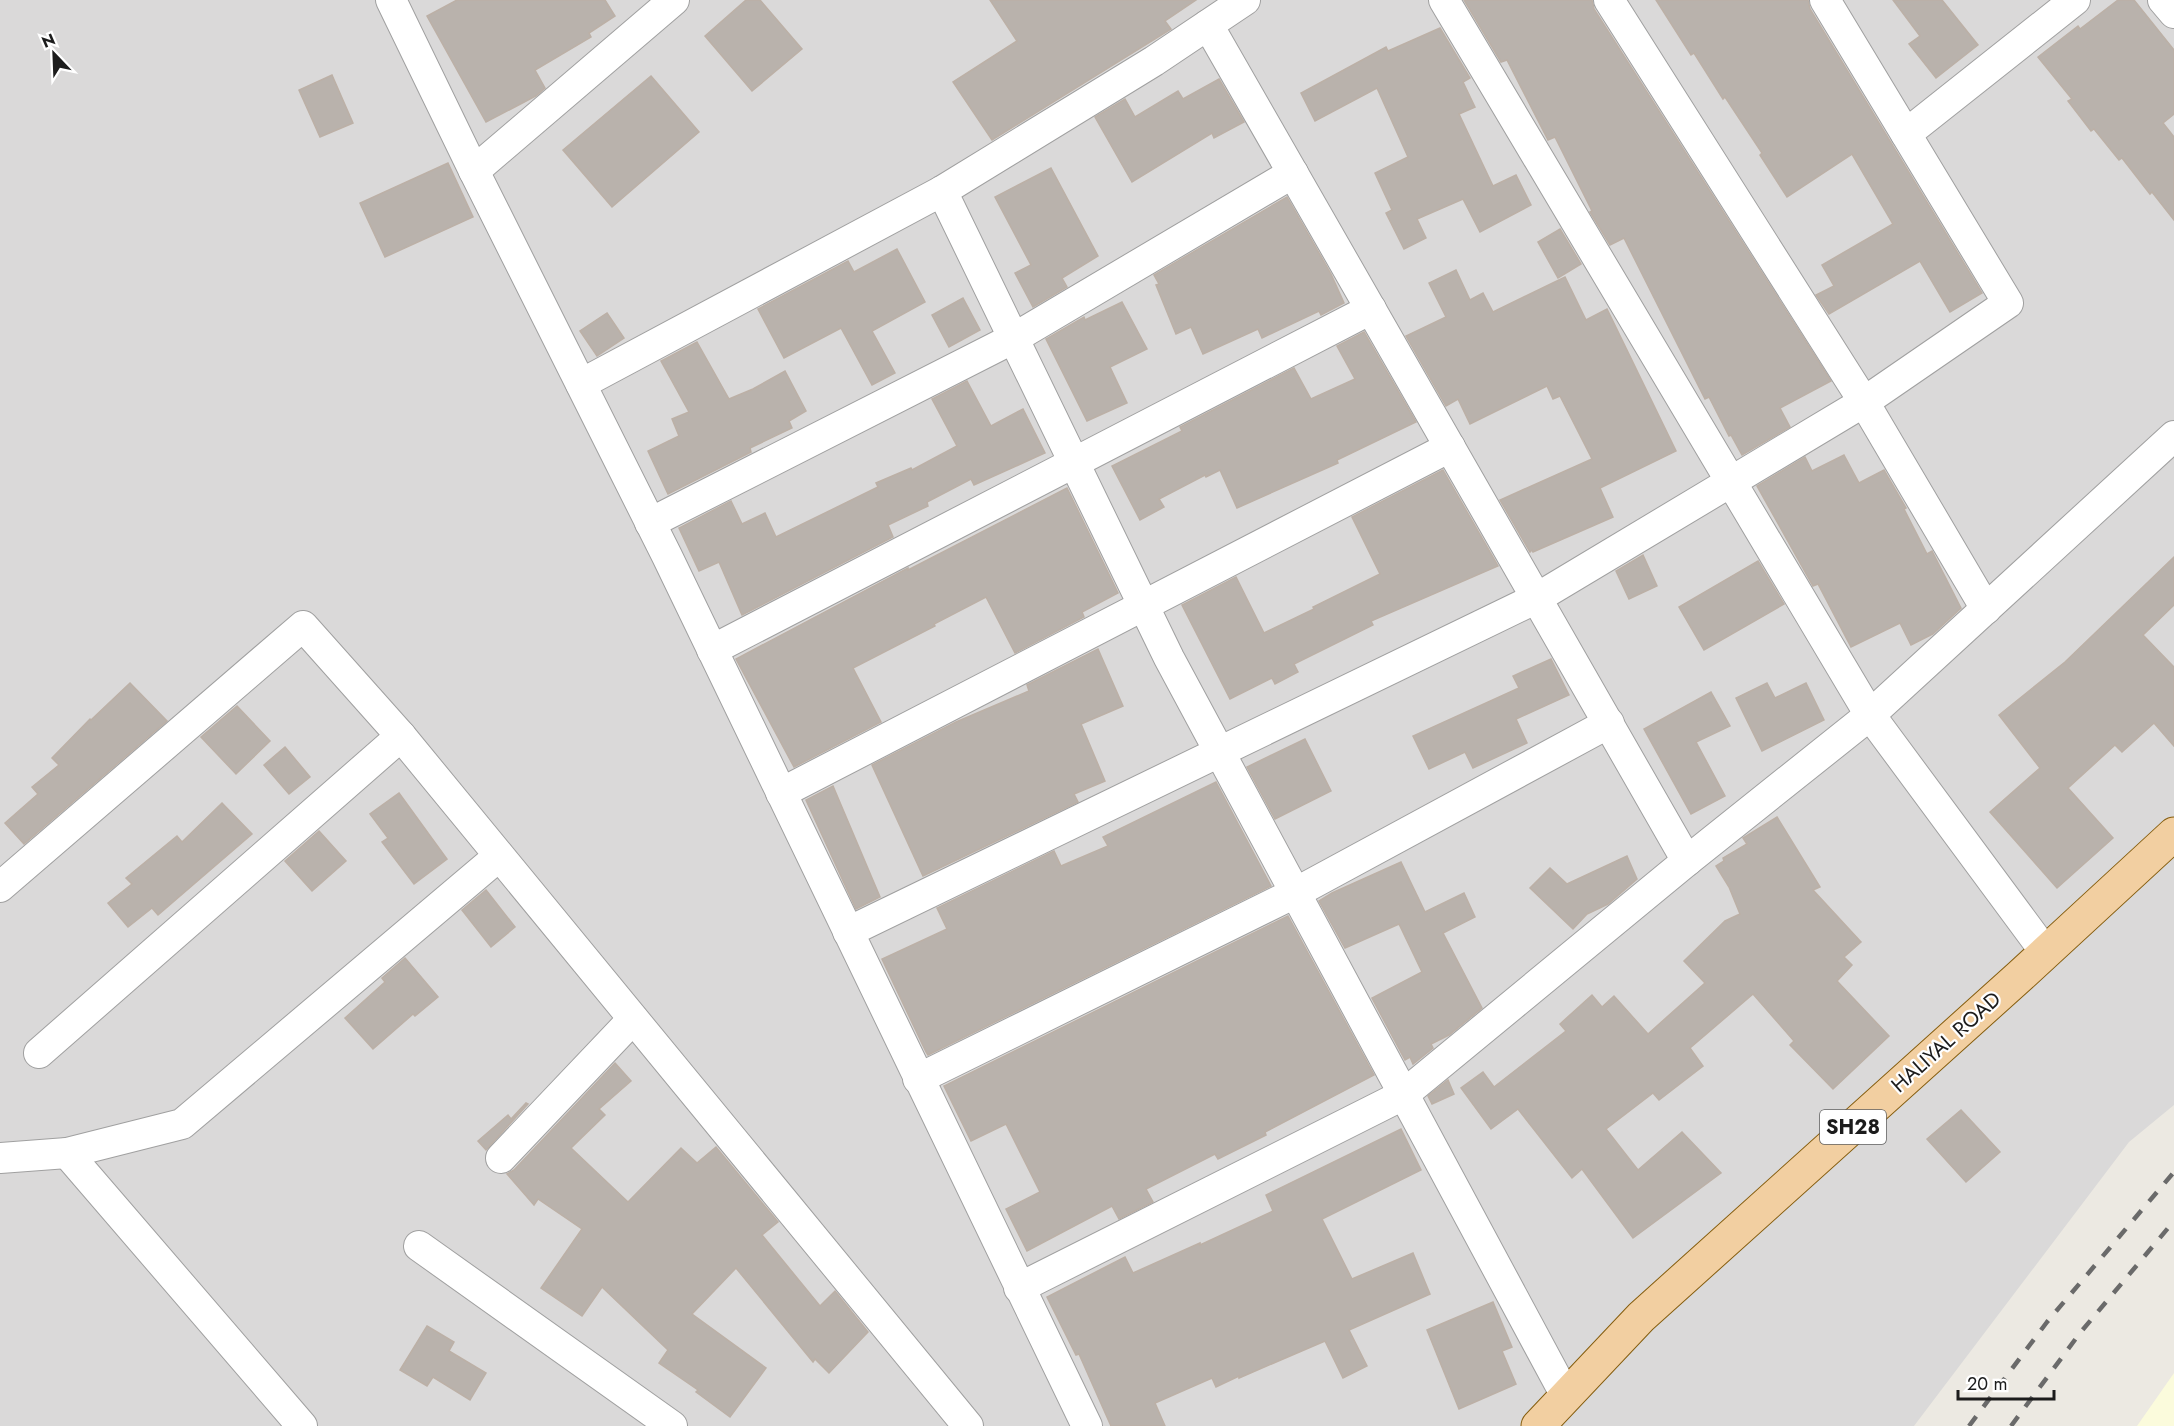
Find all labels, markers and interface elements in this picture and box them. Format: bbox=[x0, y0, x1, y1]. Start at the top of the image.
north arrow bbox=[24, 24, 84, 84]
text: N bbox=[38, 28, 59, 54]
street label: HALIYAL ROAD bbox=[1884, 984, 2008, 1100]
road number: SH28 bbox=[1820, 1110, 1886, 1144]
scale bar bbox=[1958, 1363, 2054, 1401]
text: 20 m bbox=[1967, 1371, 2007, 1397]

